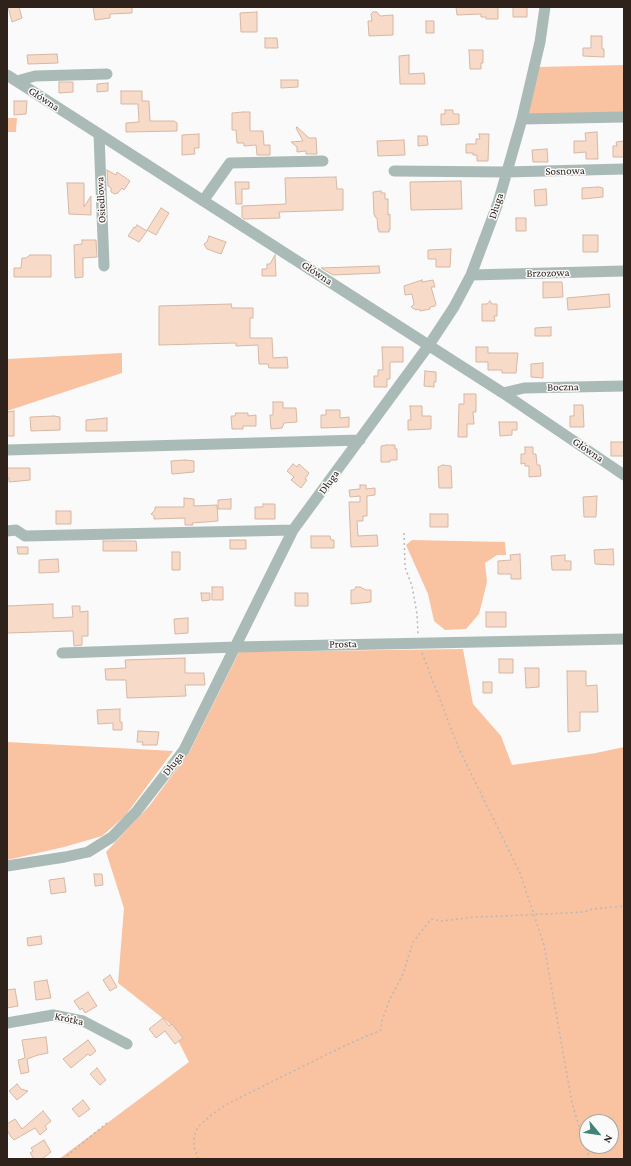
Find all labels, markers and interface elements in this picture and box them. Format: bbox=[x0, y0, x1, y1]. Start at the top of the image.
street label: Główna bbox=[26, 84, 62, 114]
street label: Sosnowa bbox=[545, 164, 585, 178]
street label: Osiedlowa bbox=[93, 176, 109, 224]
street label: Długa bbox=[486, 191, 506, 221]
street label: Główna bbox=[299, 258, 335, 288]
street label: Brzozowa bbox=[526, 266, 570, 280]
street label: Boczna bbox=[547, 380, 579, 394]
street label: Główna bbox=[570, 435, 606, 465]
street label: Długa bbox=[316, 467, 342, 497]
street label: Prosta bbox=[329, 637, 357, 651]
street label: Długa bbox=[160, 750, 186, 778]
street label: Krótka bbox=[53, 1009, 85, 1029]
north arrow bbox=[579, 1114, 619, 1154]
text: N bbox=[602, 1133, 616, 1146]

